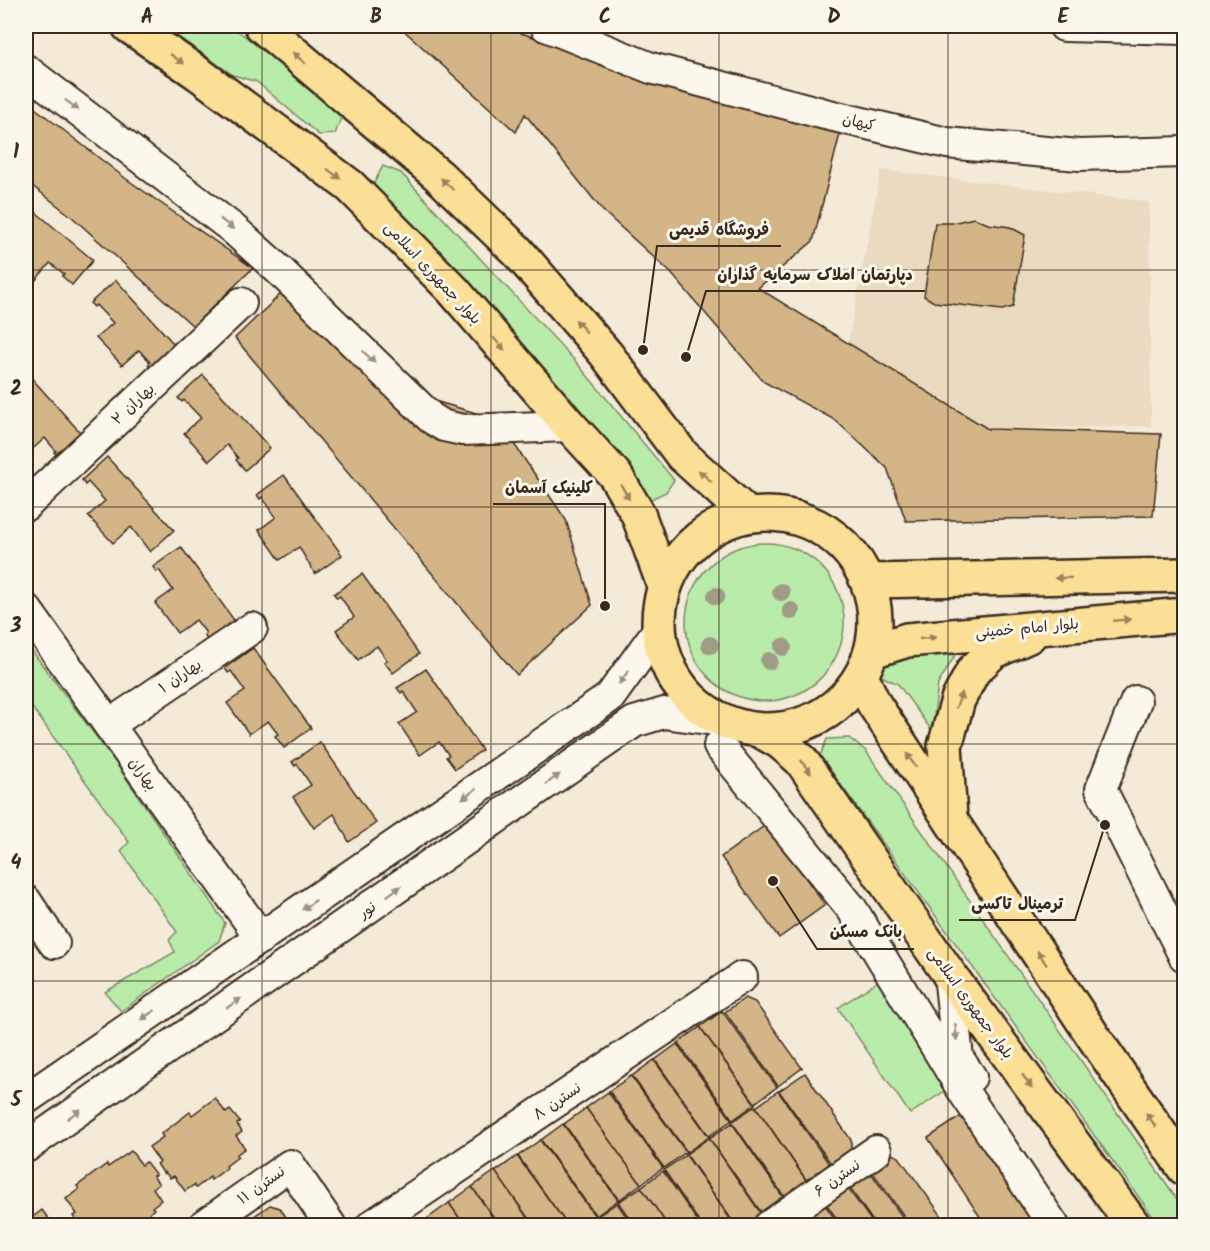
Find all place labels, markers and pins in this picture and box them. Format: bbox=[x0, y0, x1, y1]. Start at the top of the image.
callout: فروشگاه قدیمی bbox=[657, 212, 781, 246]
callout: دپارتمان املاک سرمایه گذاران bbox=[706, 257, 925, 291]
callout: کلینیک آسمان bbox=[493, 470, 605, 504]
callout: ترمینال تاکسی bbox=[959, 886, 1075, 920]
callout: بانک مسکن bbox=[817, 915, 914, 949]

